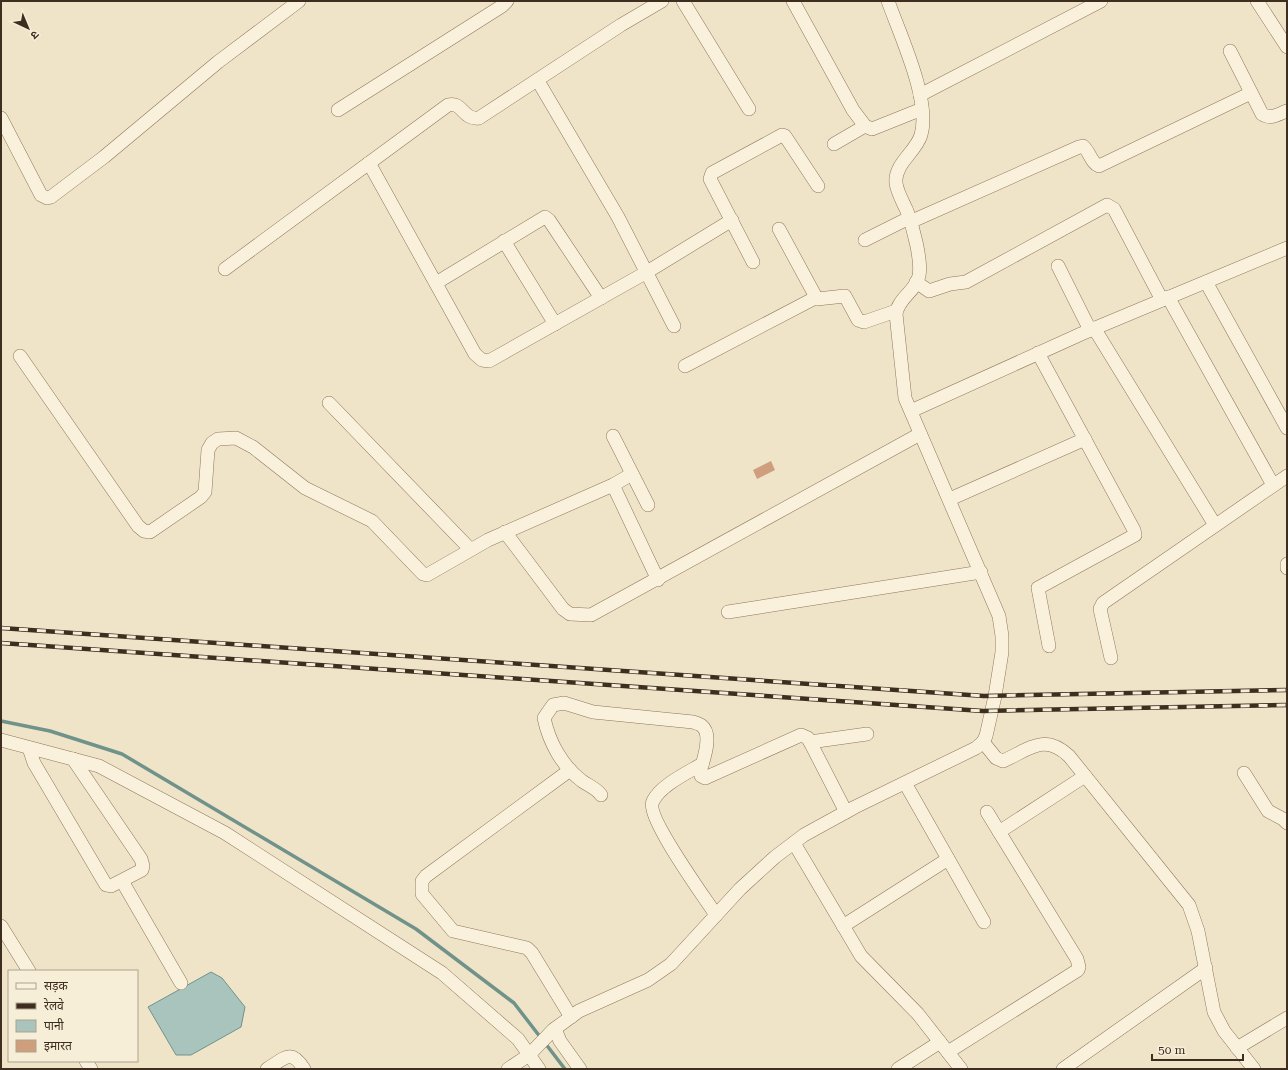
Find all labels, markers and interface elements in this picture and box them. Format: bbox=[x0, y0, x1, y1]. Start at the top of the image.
north arrow bbox=[8, 8, 48, 48]
text: उ bbox=[27, 28, 41, 42]
legend bbox=[8, 970, 138, 1062]
text: सड़क bbox=[44, 979, 69, 993]
text: रेलवे bbox=[44, 998, 64, 1013]
text: पानी bbox=[44, 1018, 65, 1033]
scale bar bbox=[1152, 1036, 1243, 1062]
text: इमारत bbox=[44, 1039, 73, 1053]
text: 50 m bbox=[1158, 1043, 1185, 1057]

